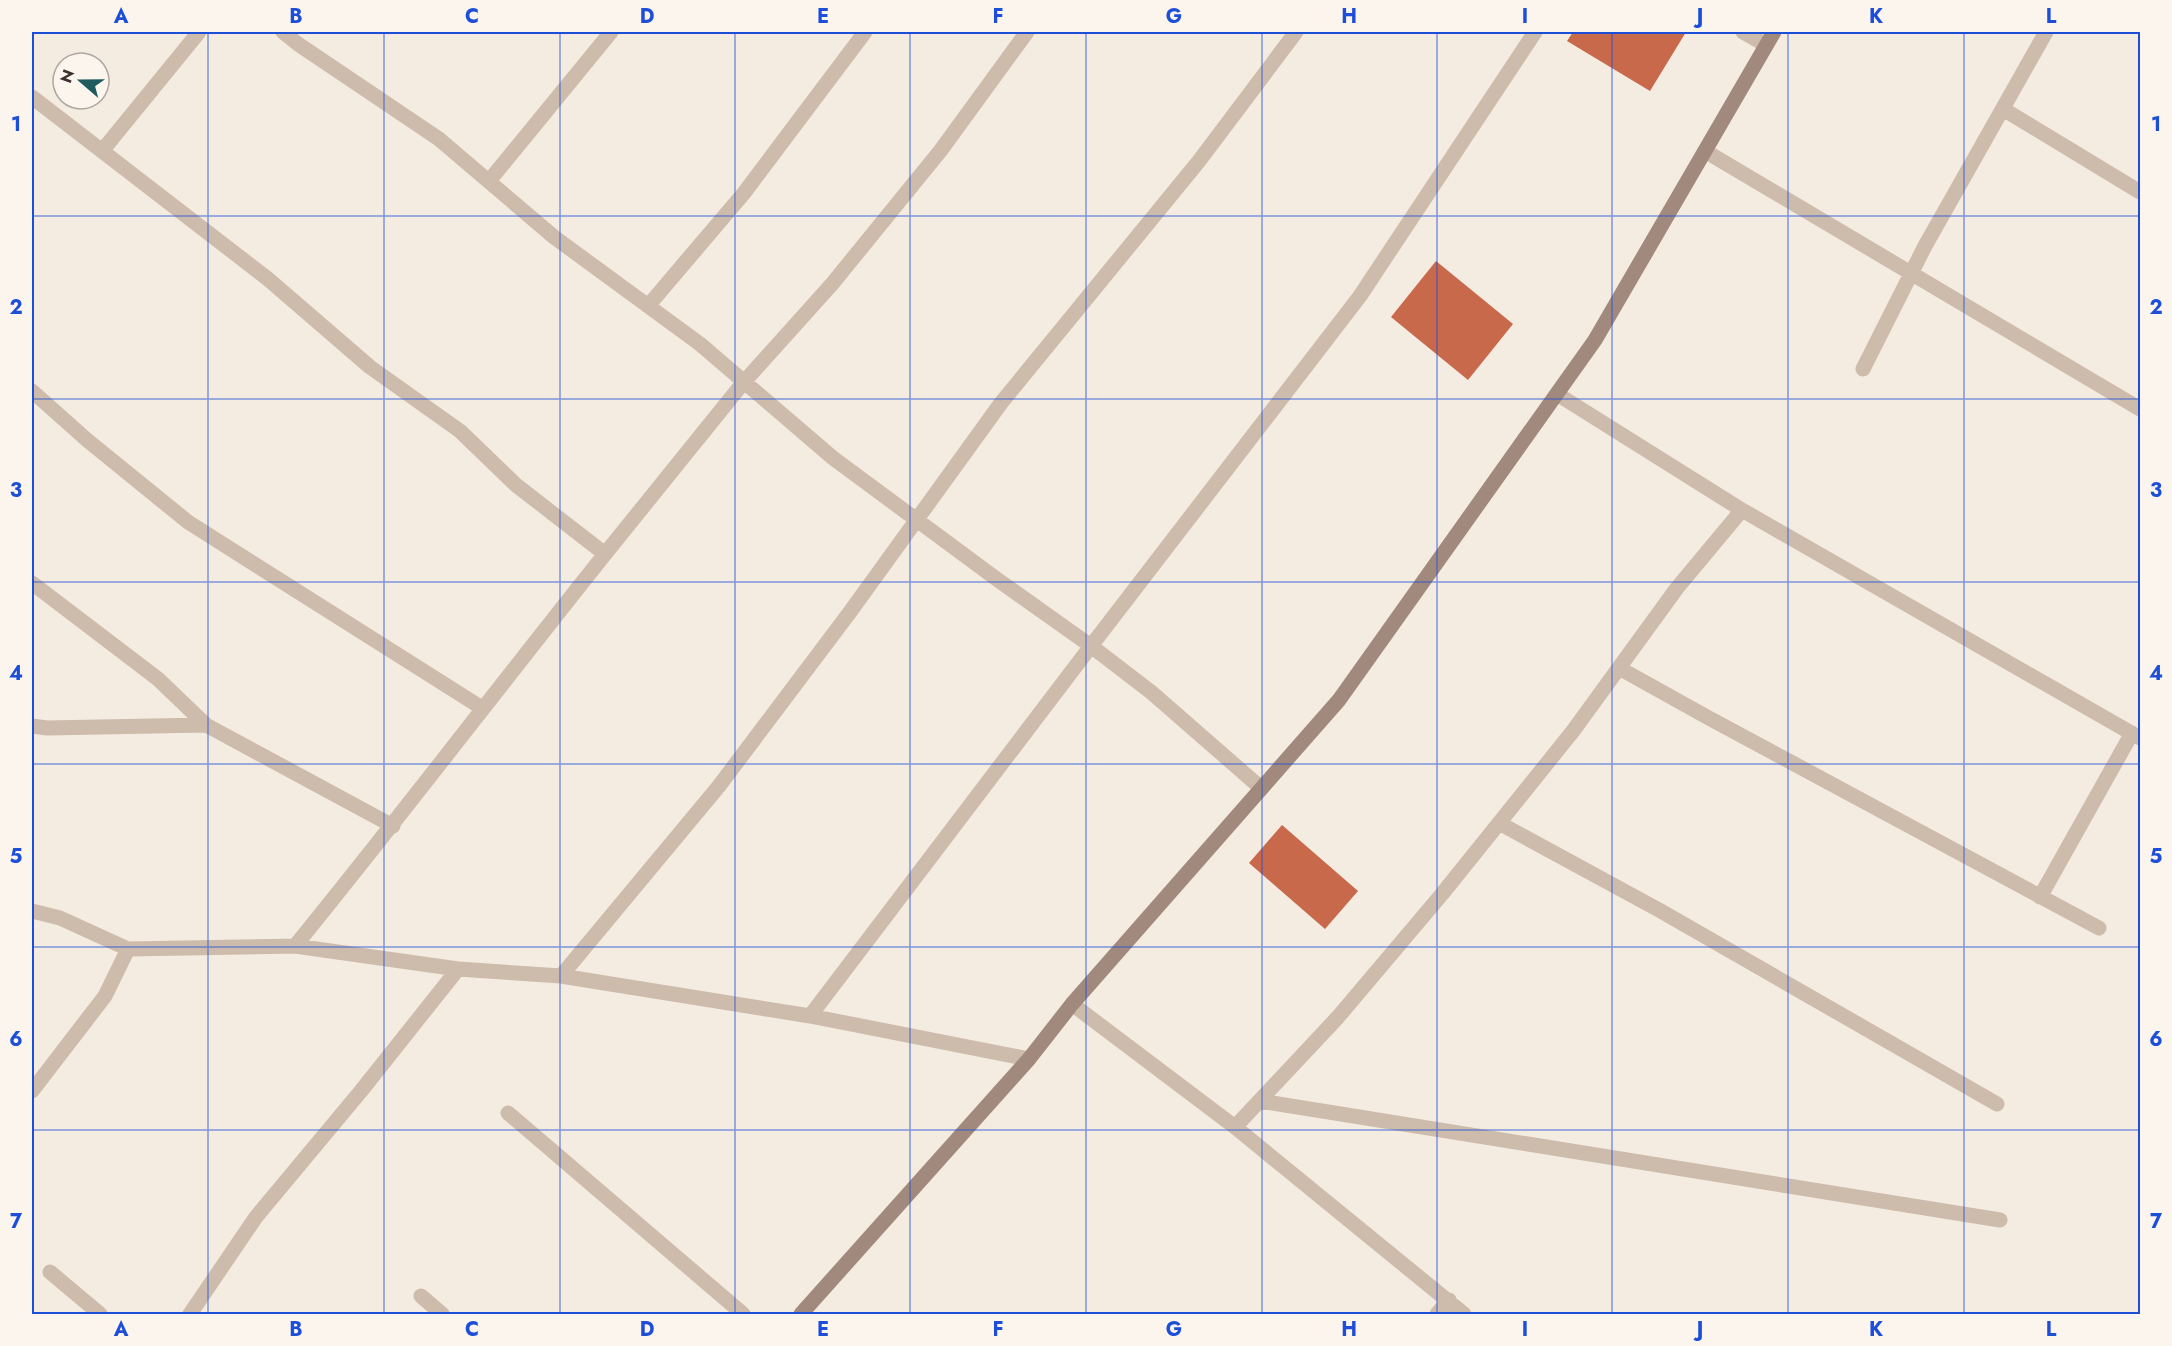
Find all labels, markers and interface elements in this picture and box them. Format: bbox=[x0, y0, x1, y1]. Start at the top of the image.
text: A bbox=[113, 2, 129, 31]
text: B bbox=[289, 2, 303, 31]
text: C bbox=[465, 2, 479, 31]
text: D bbox=[640, 2, 654, 31]
text: E bbox=[817, 2, 829, 31]
text: F bbox=[992, 2, 1004, 31]
text: G bbox=[1166, 2, 1182, 31]
text: H bbox=[1341, 2, 1357, 31]
text: I bbox=[1522, 2, 1528, 31]
text: J bbox=[1693, 2, 1703, 31]
text: K bbox=[1869, 2, 1883, 31]
text: L bbox=[2046, 2, 2057, 31]
north arrow bbox=[51, 51, 111, 111]
text: N bbox=[54, 66, 80, 86]
text: 1 bbox=[11, 110, 21, 139]
text: 1 bbox=[2151, 110, 2161, 139]
text: 2 bbox=[9, 293, 23, 322]
text: 2 bbox=[2149, 293, 2163, 322]
text: 3 bbox=[10, 476, 22, 505]
text: 3 bbox=[2150, 476, 2162, 505]
text: 4 bbox=[9, 659, 23, 688]
text: 4 bbox=[2149, 659, 2163, 688]
text: 5 bbox=[10, 842, 23, 871]
text: 5 bbox=[2150, 842, 2163, 871]
text: 6 bbox=[9, 1025, 23, 1054]
text: 6 bbox=[2149, 1025, 2163, 1054]
text: 7 bbox=[10, 1207, 23, 1236]
text: 7 bbox=[2150, 1207, 2163, 1236]
text: A bbox=[113, 1315, 129, 1344]
text: B bbox=[289, 1315, 303, 1344]
text: C bbox=[465, 1315, 479, 1344]
text: D bbox=[640, 1315, 654, 1344]
text: E bbox=[817, 1315, 829, 1344]
text: F bbox=[992, 1315, 1004, 1344]
text: G bbox=[1166, 1315, 1182, 1344]
text: H bbox=[1341, 1315, 1357, 1344]
text: I bbox=[1522, 1315, 1528, 1344]
text: J bbox=[1693, 1315, 1703, 1344]
text: K bbox=[1869, 1315, 1883, 1344]
text: L bbox=[2046, 1315, 2057, 1344]

